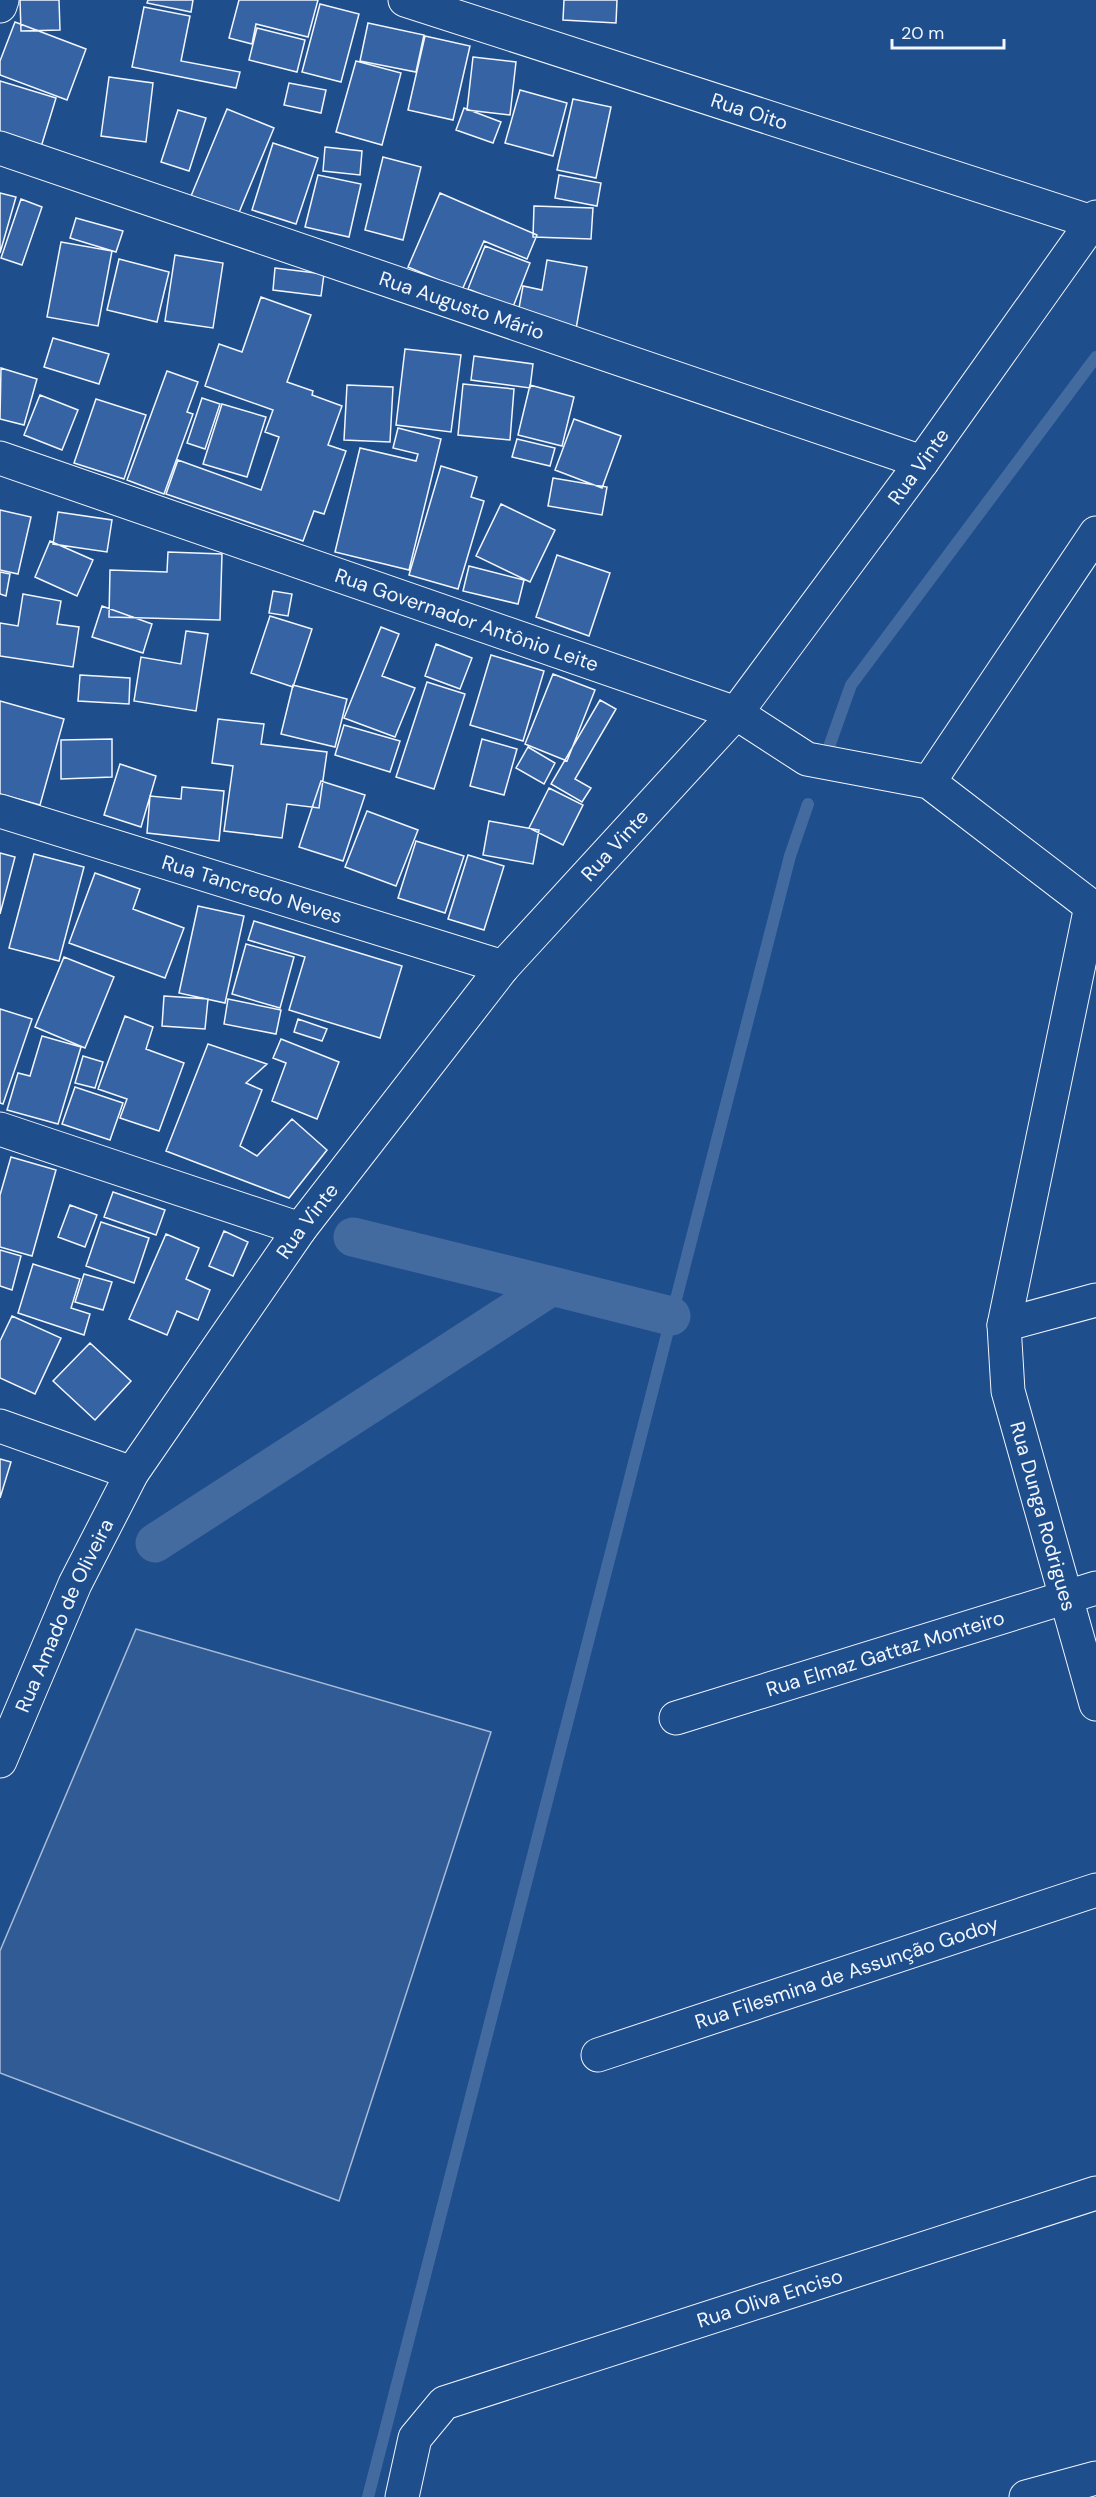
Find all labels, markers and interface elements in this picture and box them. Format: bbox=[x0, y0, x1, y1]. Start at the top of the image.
scale bar bbox=[892, 12, 1004, 50]
text: 20 m bbox=[901, 21, 944, 45]
street label: Rua Oito bbox=[708, 87, 791, 136]
street label: Rua Augusto Mário bbox=[376, 265, 548, 346]
street label: Rua Vinte bbox=[882, 423, 955, 510]
street label: Rua Governador Antônio Leite bbox=[331, 562, 602, 677]
street label: Rua Vinte bbox=[575, 804, 654, 886]
street label: Rua Tancredo Neves bbox=[159, 849, 346, 929]
street label: Rua Vinte bbox=[270, 1178, 344, 1264]
street label: Rua Dunga Rodrigues bbox=[1004, 1418, 1082, 1614]
street label: Rua Amado de Oliveira bbox=[9, 1514, 119, 1716]
street label: Rua Elmaz Gattaz Monteiro bbox=[763, 1604, 1008, 1702]
street label: Rua Filesmina de Assunção Godoy bbox=[692, 1910, 1002, 2035]
street label: Rua Oliva Enciso bbox=[694, 2262, 846, 2334]

